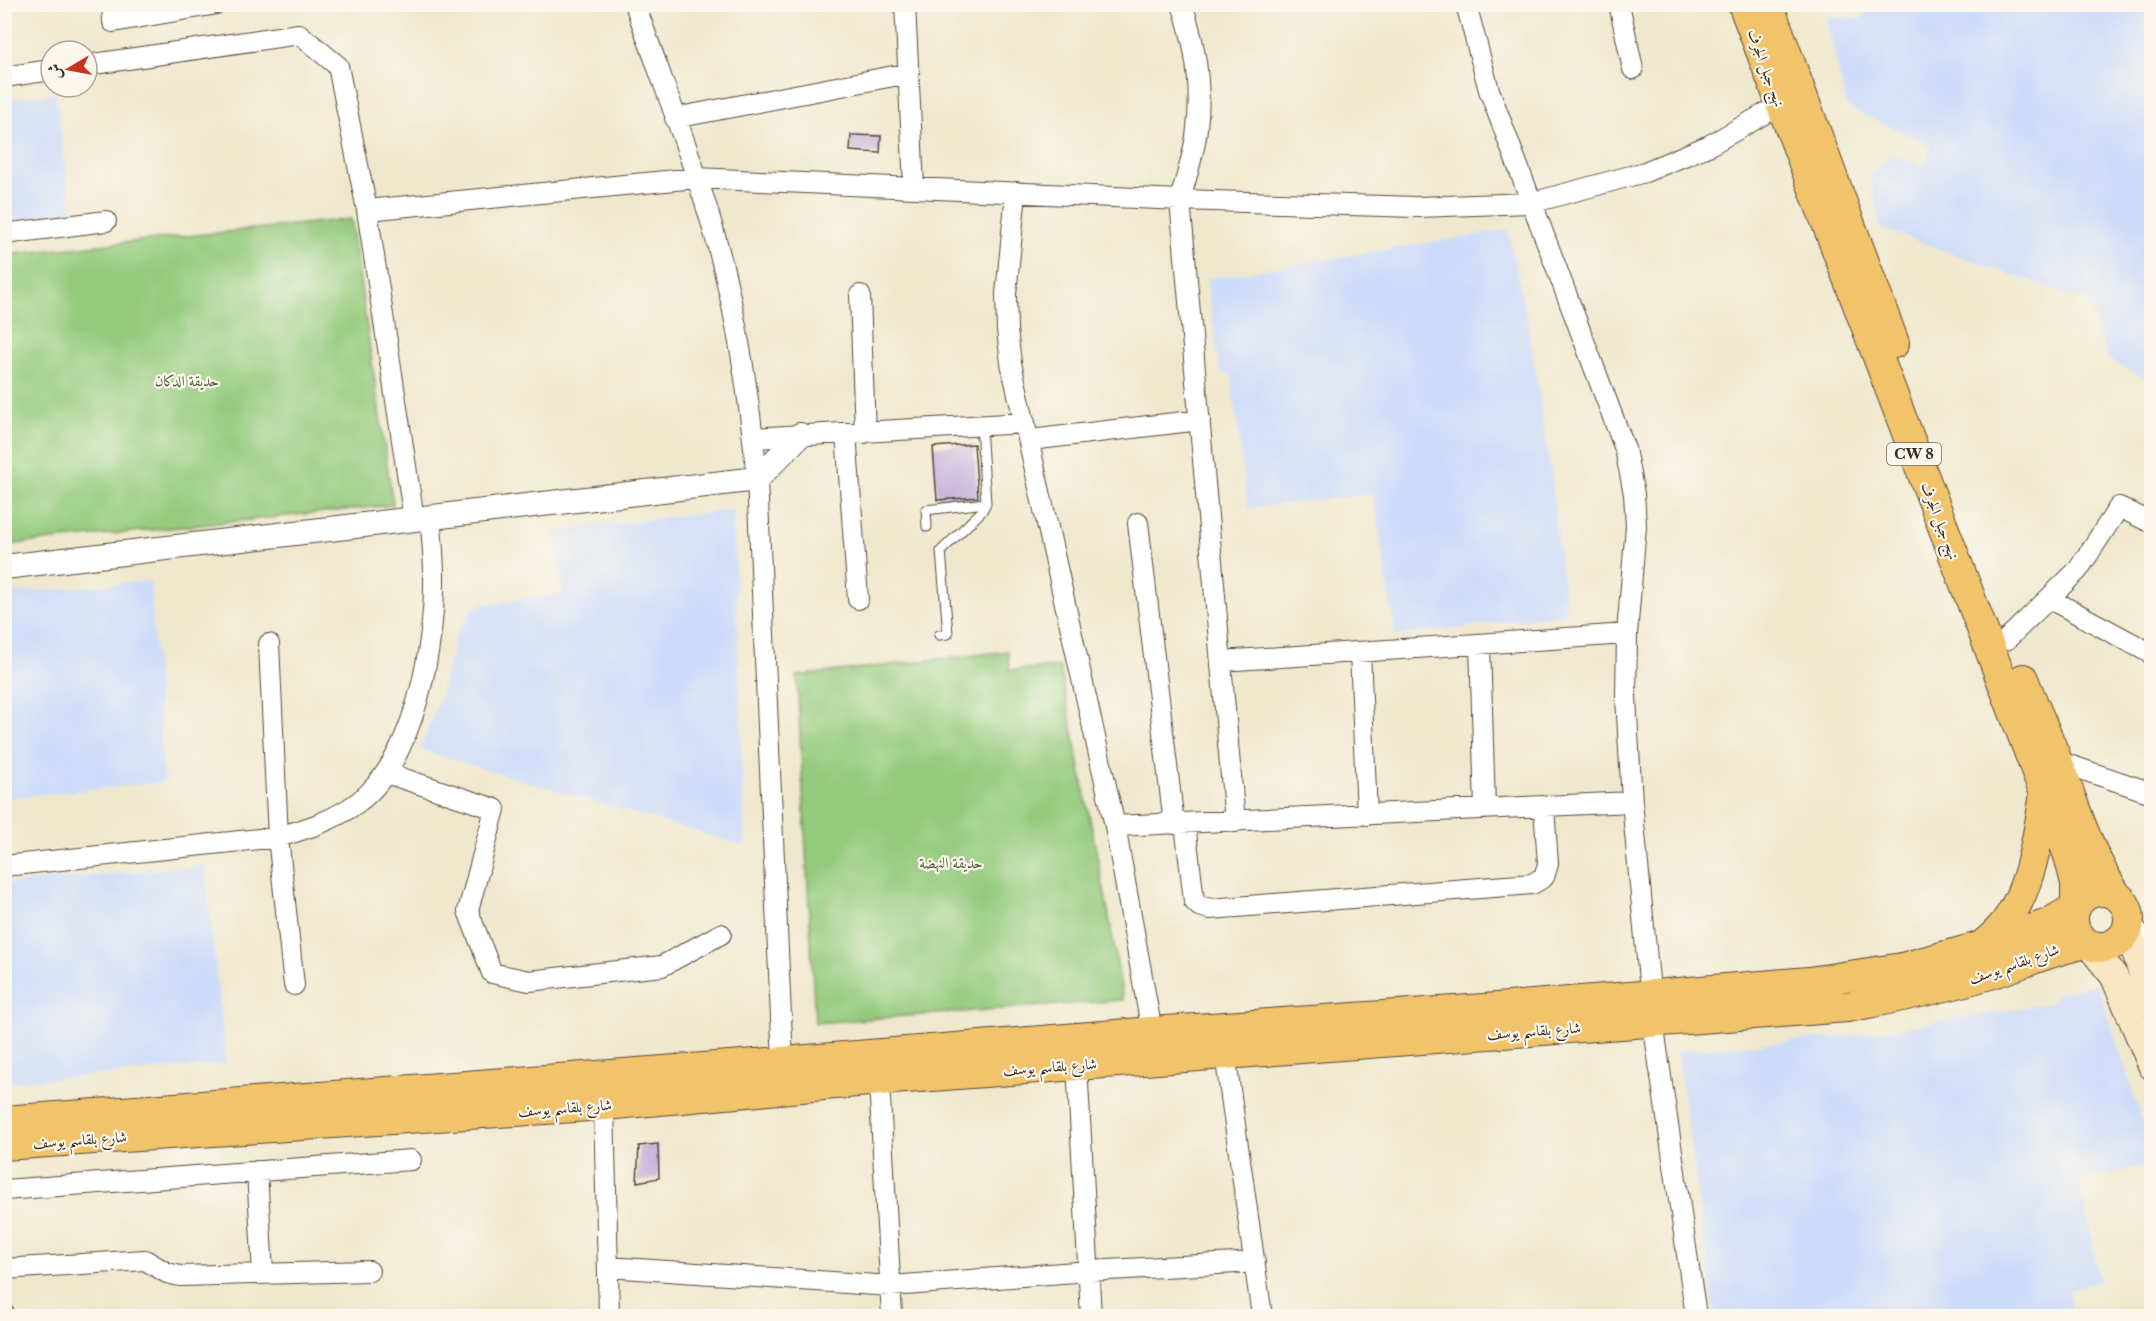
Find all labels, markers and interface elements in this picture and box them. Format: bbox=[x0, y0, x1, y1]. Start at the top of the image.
street label: نهج جبل الجرف bbox=[1739, 26, 1789, 111]
north arrow bbox=[39, 39, 99, 99]
text: ش bbox=[43, 62, 65, 81]
park label: حديقة الدكان bbox=[155, 371, 219, 390]
road number: CW 8 bbox=[1887, 443, 1941, 465]
street label: نهج جبل الجرف bbox=[1912, 479, 1964, 564]
park label: حديقة النهضة bbox=[919, 853, 983, 873]
street label: شارع بلقاسم يوسف bbox=[1966, 939, 2063, 994]
street label: شارع بلقاسم يوسف bbox=[1486, 1018, 1582, 1049]
street label: شارع بلقاسم يوسف bbox=[1002, 1054, 1098, 1085]
street label: شارع بلقاسم يوسف bbox=[517, 1095, 613, 1126]
street label: شارع بلقاسم يوسف bbox=[32, 1127, 128, 1158]

